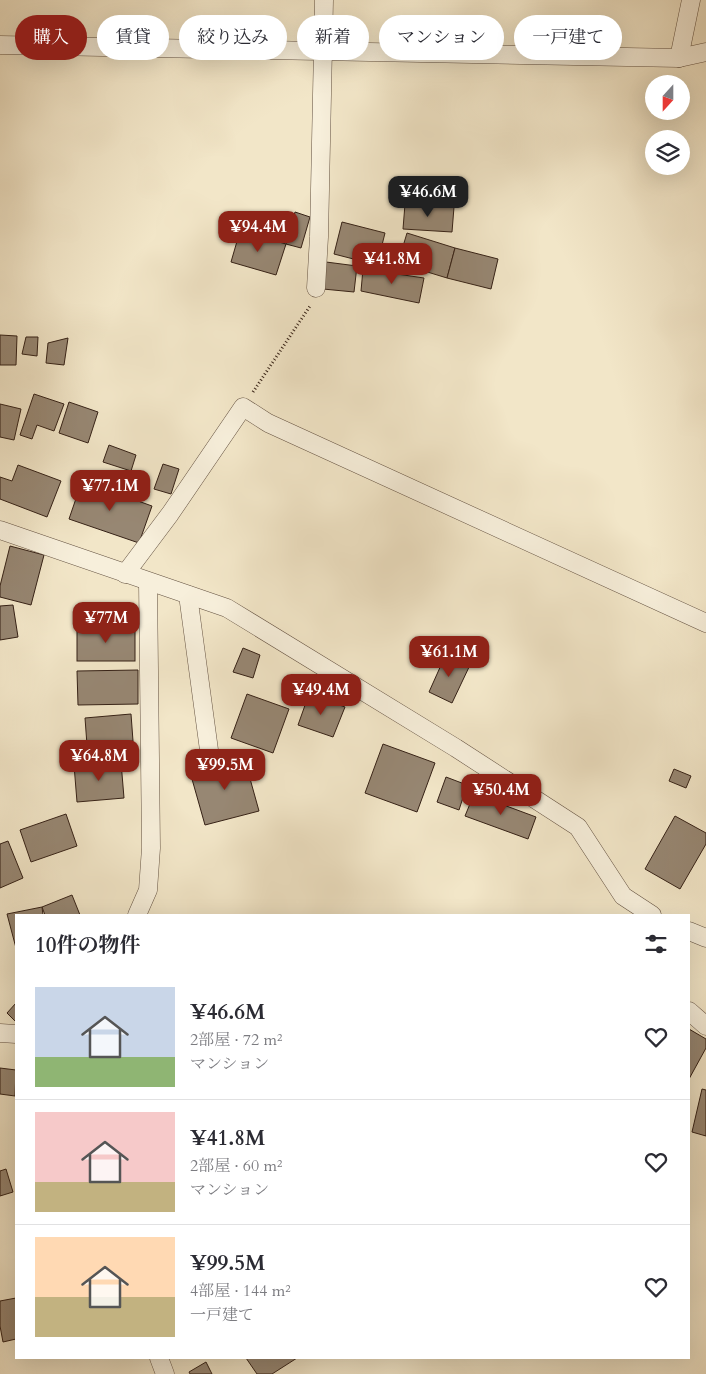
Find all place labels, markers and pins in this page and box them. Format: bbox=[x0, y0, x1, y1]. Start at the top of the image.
pin: ¥46.6M bbox=[387, 176, 469, 218]
pin: ¥94.4M bbox=[217, 210, 299, 253]
pin: ¥41.8M bbox=[351, 242, 433, 285]
pin: ¥77.1M bbox=[69, 470, 151, 512]
pin: ¥77M bbox=[76, 602, 136, 644]
pin: ¥61.1M bbox=[408, 636, 490, 678]
pin: ¥49.4M bbox=[280, 674, 362, 716]
pin: ¥64.8M bbox=[58, 740, 140, 782]
pin: ¥99.5M bbox=[184, 748, 266, 791]
pin: ¥50.4M bbox=[460, 774, 542, 816]

